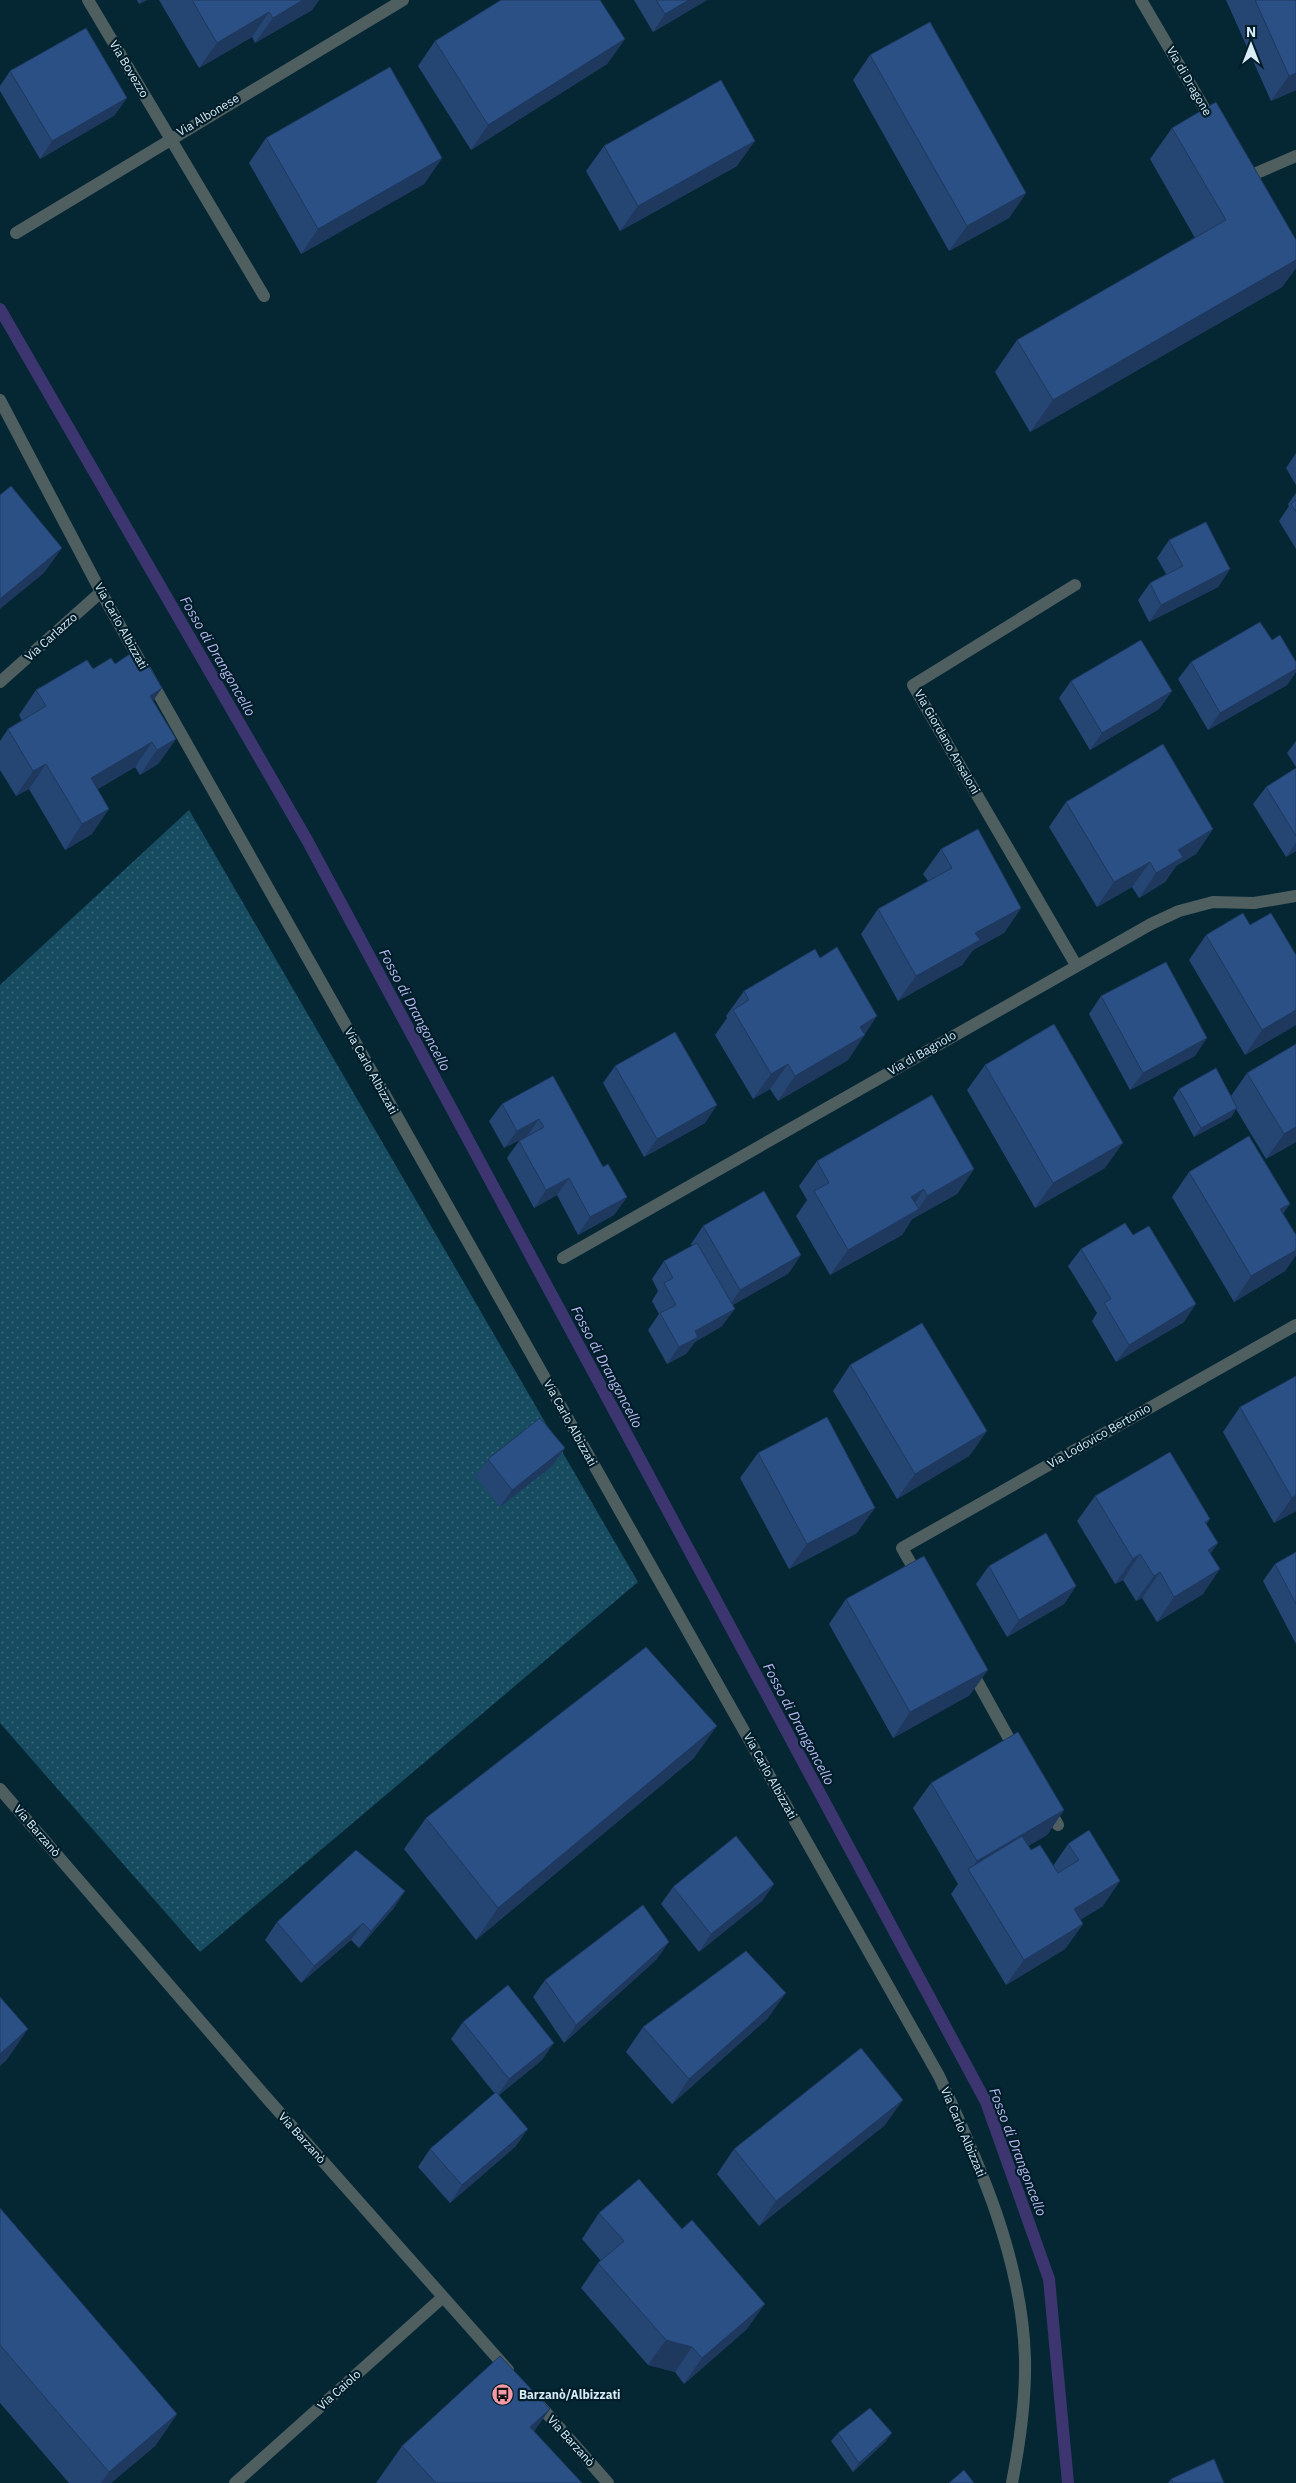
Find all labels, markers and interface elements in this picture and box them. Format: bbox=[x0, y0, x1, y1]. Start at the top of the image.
north arrow bbox=[1226, 20, 1276, 70]
text: N bbox=[1246, 23, 1256, 41]
street label: Via Bovezzo bbox=[106, 37, 153, 100]
street label: Via di Dragone bbox=[1164, 43, 1216, 118]
street label: Via Albonese bbox=[174, 90, 242, 139]
street label: Via Carlo Albizzati bbox=[92, 580, 151, 672]
water label: Fosso di Drangoncello bbox=[176, 593, 260, 720]
street label: Via Carlazzo bbox=[21, 609, 80, 664]
street label: Via Giordano Ansaloni bbox=[911, 687, 983, 797]
water label: Fosso di Drangoncello bbox=[375, 946, 455, 1074]
street label: Via Carlo Albizzati bbox=[342, 1025, 401, 1117]
street label: Via di Bagnolo bbox=[885, 1027, 959, 1078]
water label: Fosso di Drangoncello bbox=[567, 1303, 647, 1431]
street label: Via Carlo Albizzati bbox=[541, 1377, 600, 1469]
street label: Via Lodovico Bertonio bbox=[1045, 1400, 1153, 1471]
water label: Fosso di Drangoncello bbox=[759, 1660, 839, 1788]
street label: Via Carlo Albizzati bbox=[741, 1730, 800, 1822]
street label: Via Barzanò bbox=[11, 1802, 64, 1860]
street label: Via Carlo Albizzati bbox=[938, 2085, 989, 2179]
water label: Fosso di Drangoncello bbox=[985, 2085, 1051, 2219]
street label: Via Barzanò bbox=[275, 2109, 329, 2167]
street label: Via Caiolo bbox=[314, 2366, 364, 2413]
bus stop icon: Barzanò/Albizzati bbox=[491, 2383, 515, 2407]
place label: Barzanò/Albizzati bbox=[519, 2387, 620, 2402]
street label: Via Barzanò bbox=[544, 2412, 598, 2470]

